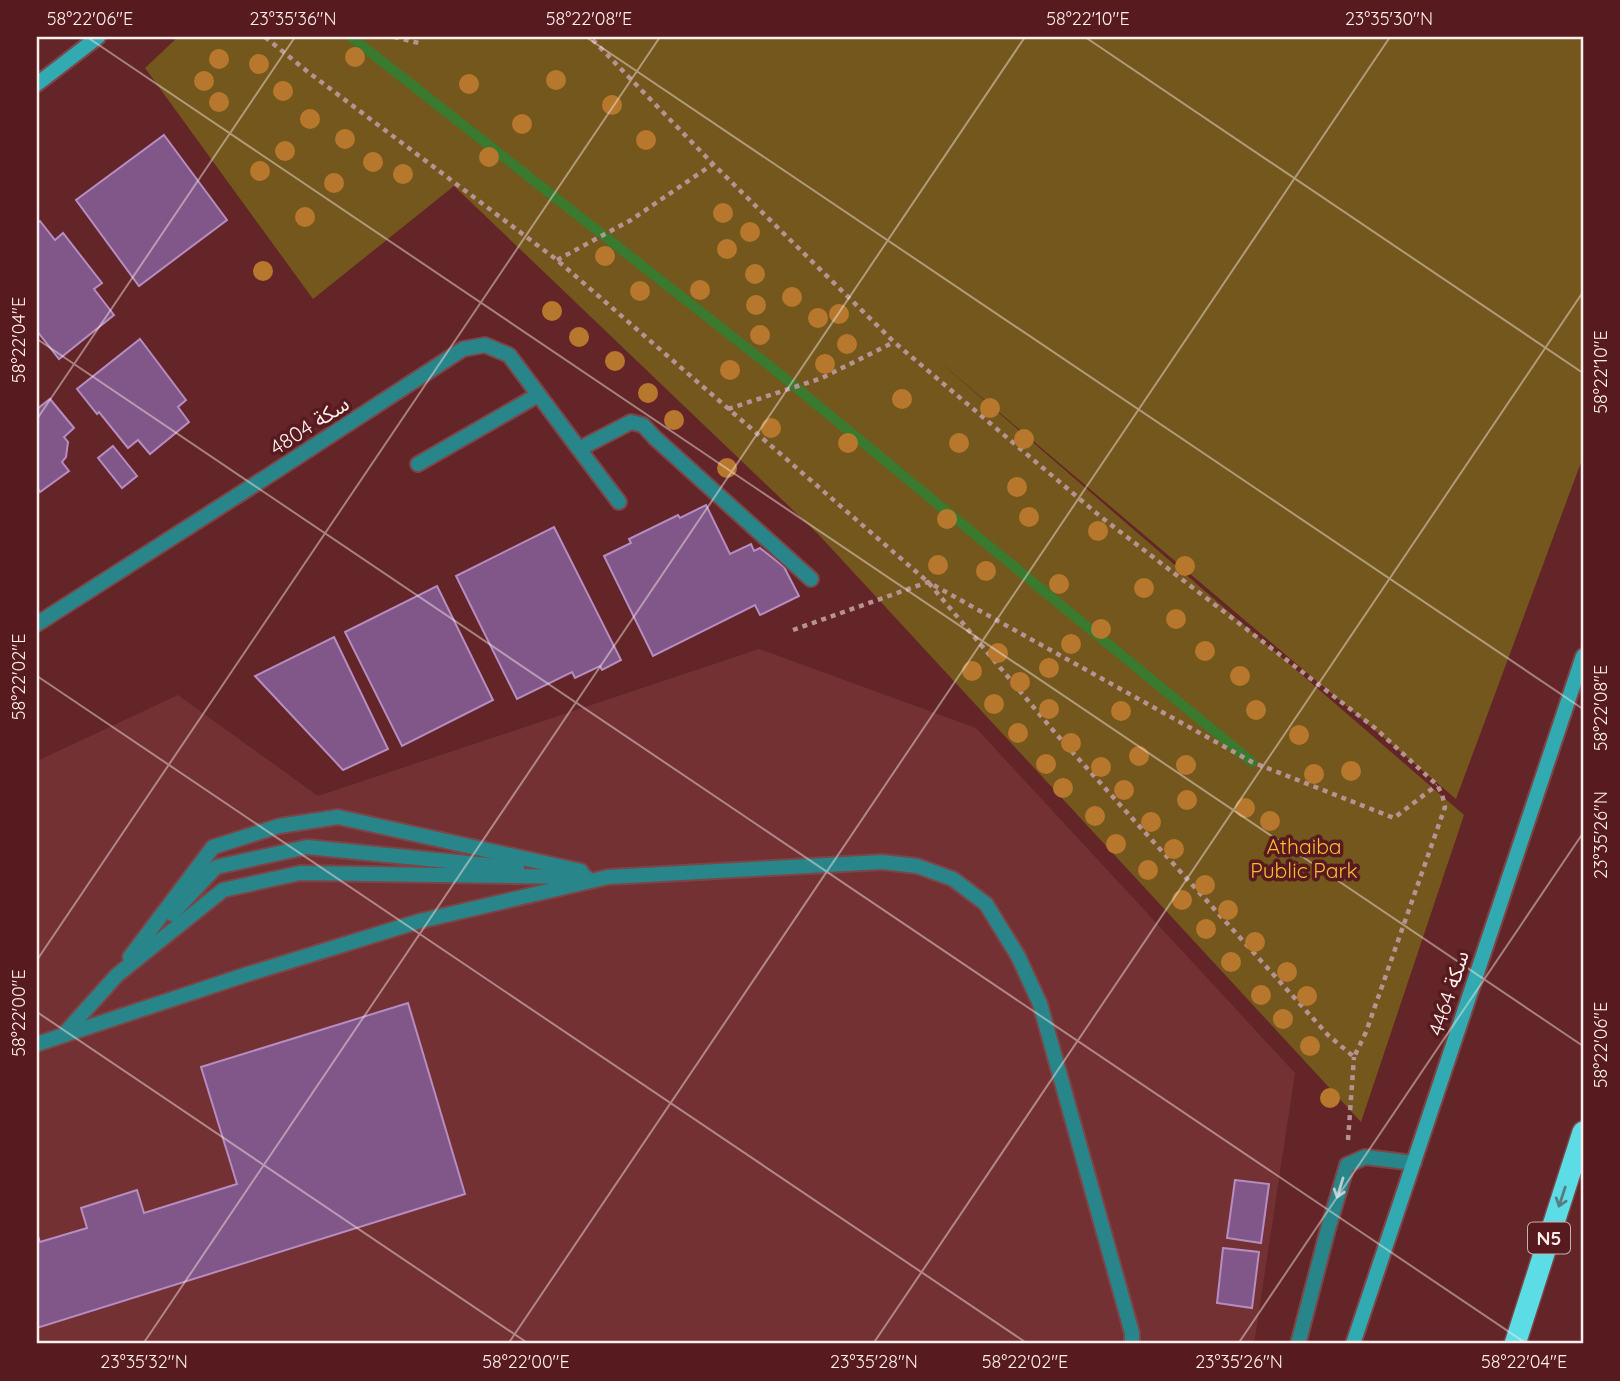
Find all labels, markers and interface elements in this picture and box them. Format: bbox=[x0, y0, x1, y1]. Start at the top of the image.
text: 58°22'06"E bbox=[47, 7, 133, 30]
text: 23°35'36"N bbox=[249, 7, 337, 30]
text: 58°22'08"E bbox=[546, 7, 632, 30]
text: 58°22'10"E bbox=[1046, 7, 1130, 30]
text: 23°35'30"N bbox=[1345, 7, 1433, 30]
text: 58°22'04"E bbox=[7, 297, 30, 383]
text: 58°22'10"E bbox=[1589, 330, 1612, 414]
street label: سكة 4804 bbox=[265, 390, 353, 460]
text: 58°22'02"E bbox=[7, 634, 30, 720]
text: 58°22'08"E bbox=[1589, 665, 1612, 751]
text: 23°35'26"N bbox=[1589, 791, 1612, 879]
park label: Athaiba Public Park bbox=[1250, 833, 1358, 883]
street label: سكة 4464 bbox=[1422, 947, 1474, 1039]
text: 58°22'00"E bbox=[7, 969, 30, 1057]
text: 58°22'06"E bbox=[1589, 1002, 1612, 1088]
one-way arrow bbox=[1332, 1176, 1345, 1198]
one-way arrow bbox=[1555, 1186, 1568, 1208]
road number: N5 bbox=[1528, 1222, 1570, 1254]
text: 23°35'32"N bbox=[100, 1350, 188, 1373]
text: 58°22'00"E bbox=[482, 1350, 570, 1373]
text: 23°35'28"N bbox=[830, 1350, 918, 1373]
text: 58°22'02"E bbox=[982, 1350, 1068, 1373]
text: 23°35'26"N bbox=[1195, 1350, 1283, 1373]
text: 58°22'04"E bbox=[1481, 1350, 1567, 1373]

